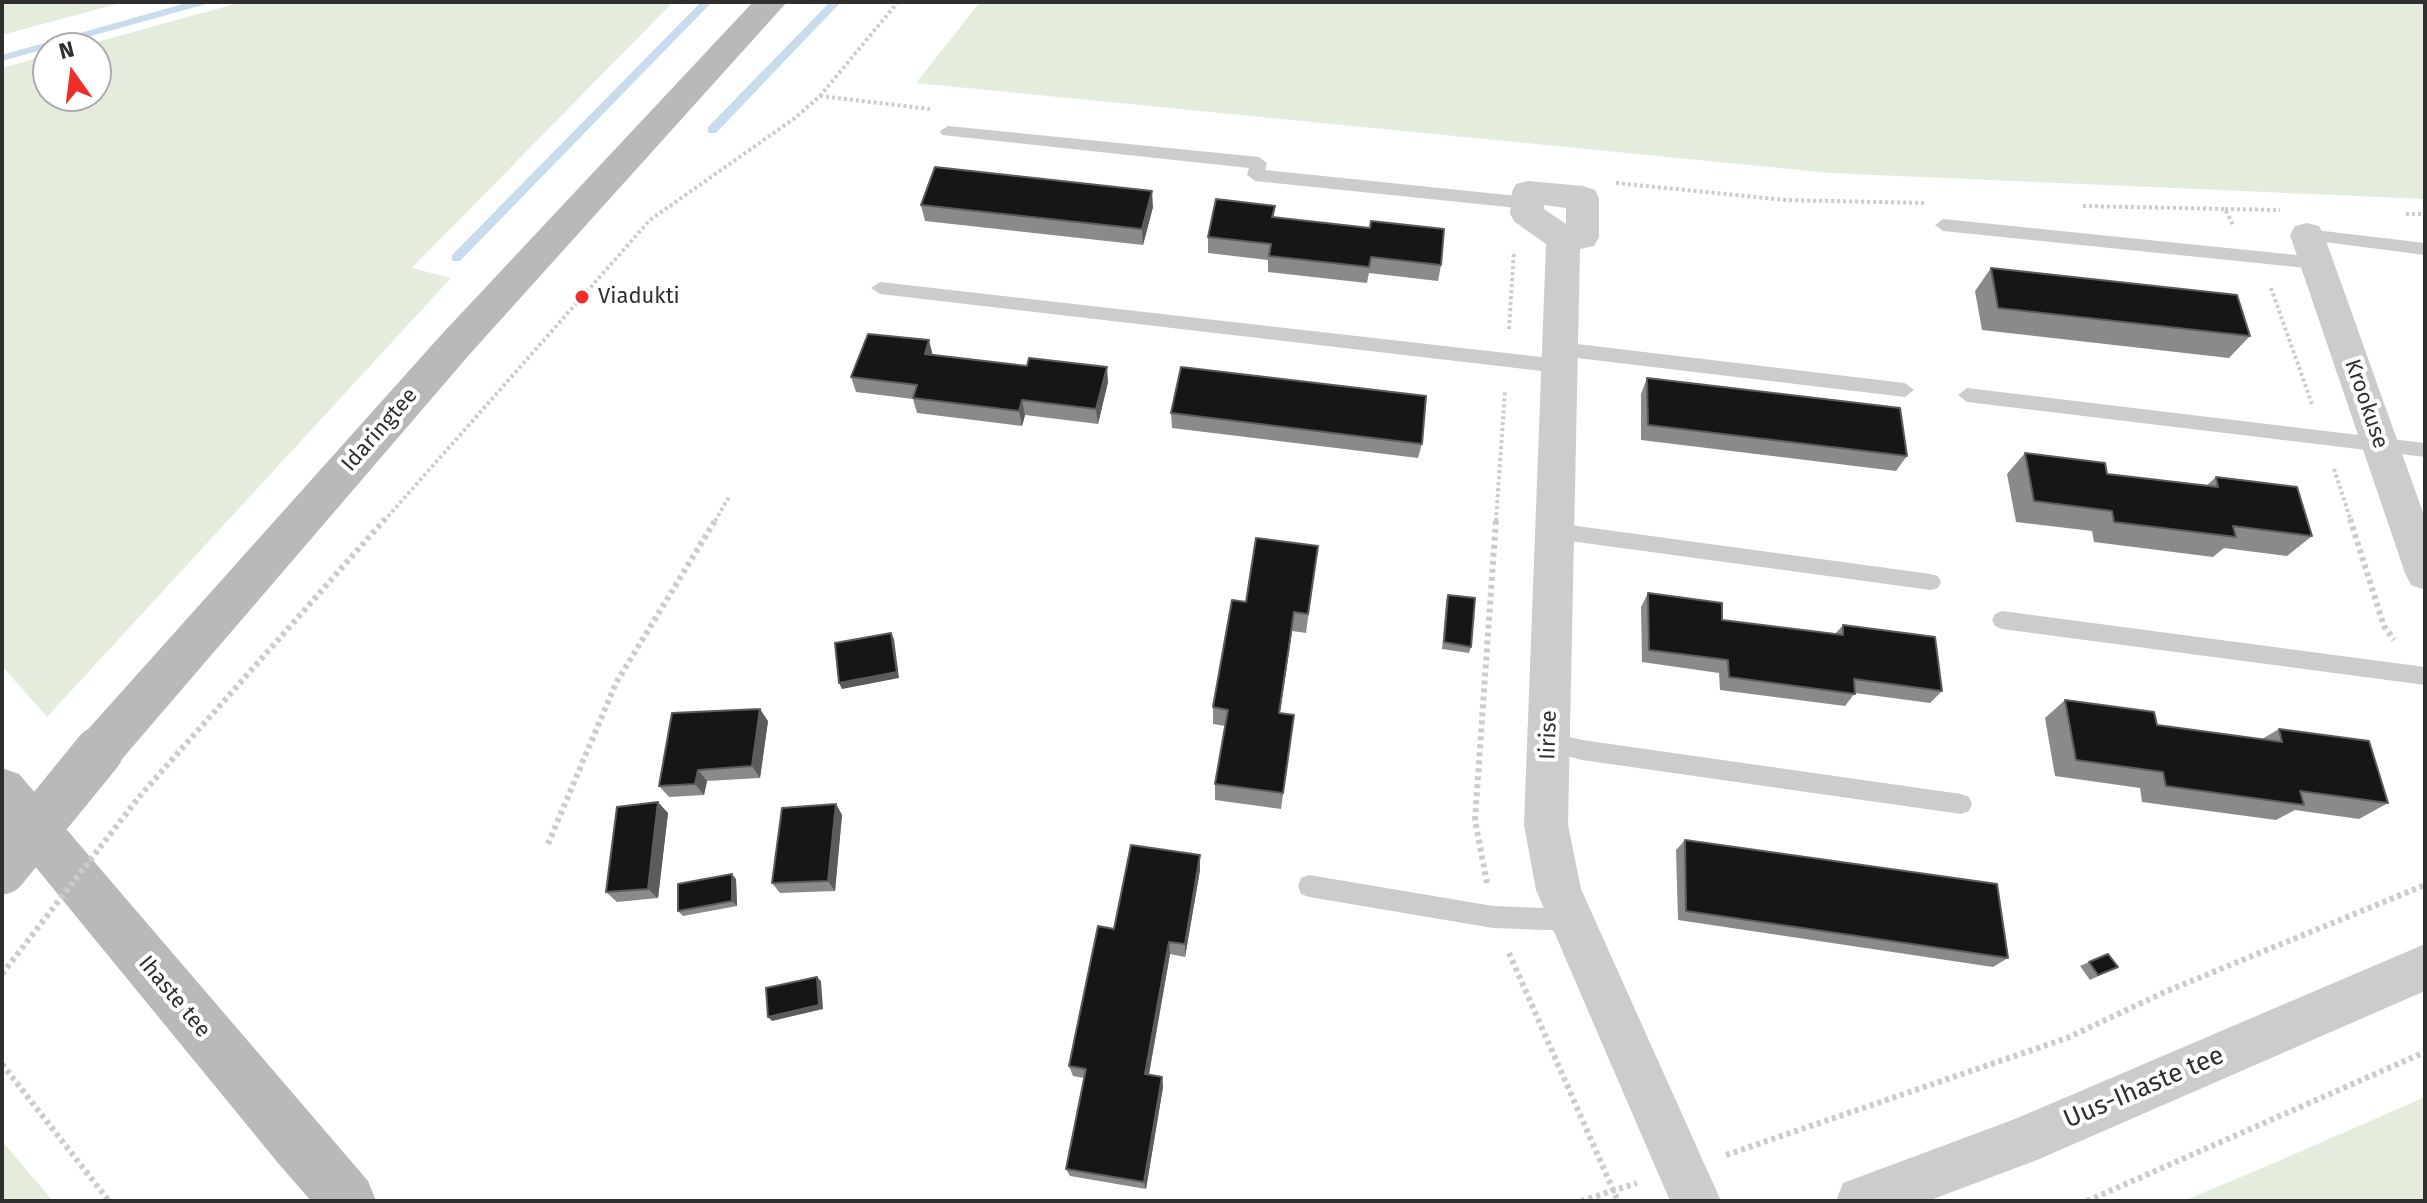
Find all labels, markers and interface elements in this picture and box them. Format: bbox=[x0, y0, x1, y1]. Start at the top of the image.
north arrow bbox=[32, 32, 112, 112]
text: N bbox=[56, 35, 77, 65]
place label: Viadukti bbox=[598, 284, 680, 310]
marker: Viadukti bbox=[573, 288, 591, 306]
street label: Krookuse bbox=[2338, 356, 2394, 452]
street label: Idaringtee bbox=[337, 383, 423, 477]
street label: Iirise bbox=[1535, 710, 1563, 760]
street label: Ihaste tee bbox=[132, 951, 216, 1043]
street label: Uus-Ihaste tee bbox=[2059, 1040, 2229, 1136]

